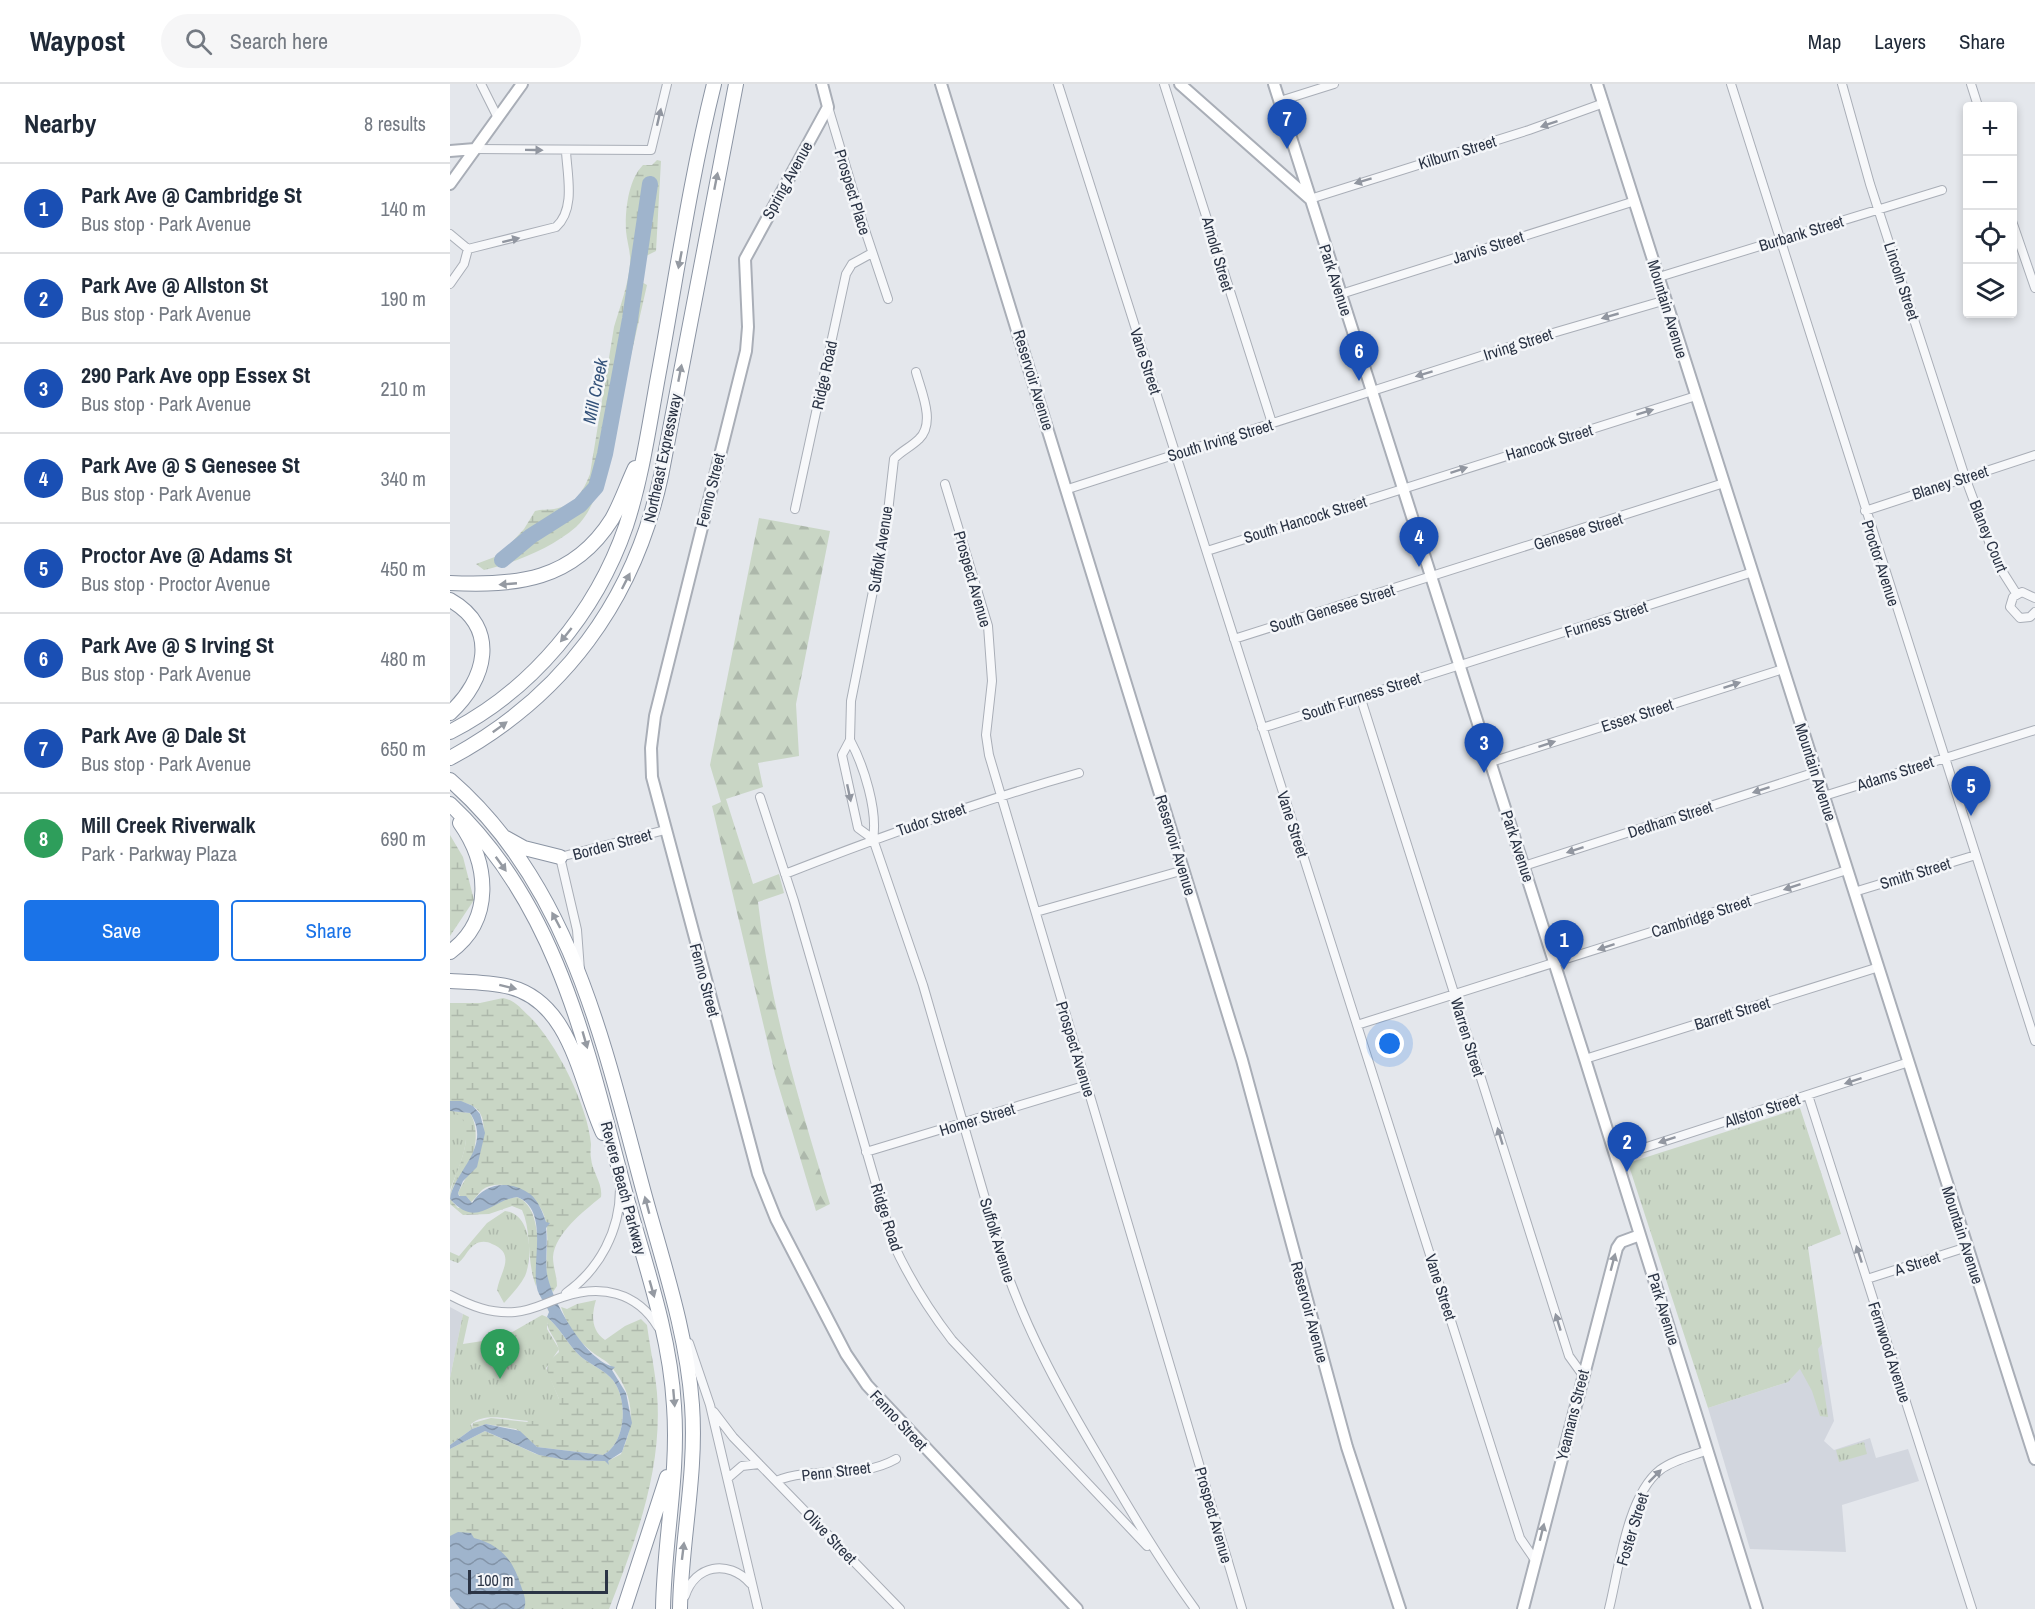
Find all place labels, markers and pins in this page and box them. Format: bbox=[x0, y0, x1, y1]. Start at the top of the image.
pin: 7 bbox=[1268, 100, 1306, 149]
pin: 6 bbox=[1340, 332, 1378, 381]
pin: 4 bbox=[1400, 518, 1438, 567]
pin: 3 bbox=[1464, 724, 1504, 773]
pin: 5 bbox=[1952, 766, 1990, 816]
pin: 1 bbox=[1544, 920, 1584, 970]
pin: 2 bbox=[1608, 1122, 1646, 1172]
pin: 8 bbox=[481, 1330, 520, 1379]

